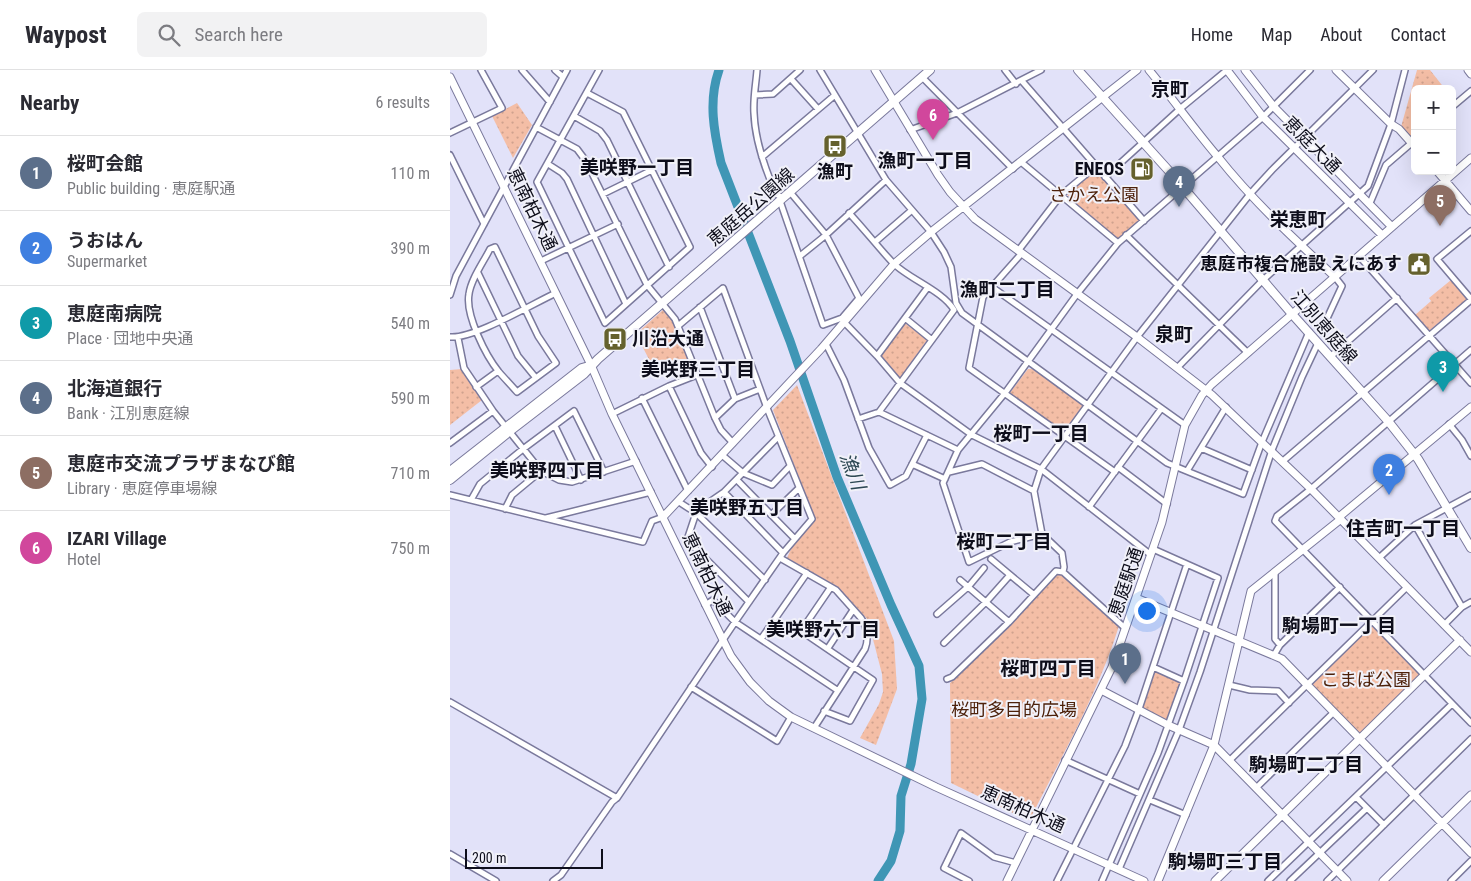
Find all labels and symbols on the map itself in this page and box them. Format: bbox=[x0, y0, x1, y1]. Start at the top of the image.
district label: 京町 bbox=[1151, 78, 1189, 101]
pin: 6 bbox=[917, 99, 949, 140]
street label: 恵庭大通 bbox=[1279, 112, 1345, 178]
bus stop icon: 漁町 bbox=[822, 133, 848, 159]
district label: 漁町一丁目 bbox=[877, 149, 973, 172]
district label: 美咲野一丁目 bbox=[580, 156, 694, 179]
fuel station icon: ENEOS bbox=[1129, 156, 1155, 182]
place label: ENEOS bbox=[1075, 158, 1124, 179]
place label: 漁町 bbox=[817, 161, 853, 182]
street label: 恵庭岳公園線 bbox=[703, 163, 798, 250]
street label: 恵南柏木通 bbox=[503, 164, 562, 254]
pin: 4 bbox=[1163, 166, 1195, 207]
park label: さかえ公園 bbox=[1049, 184, 1139, 205]
pin: 5 bbox=[1424, 185, 1456, 226]
district label: 栄恵町 bbox=[1269, 208, 1327, 231]
public building icon: 恵庭市複合施設 えにあす bbox=[1406, 251, 1432, 277]
place label: 恵庭市複合施設 えにあす bbox=[1200, 253, 1402, 274]
district label: 漁町二丁目 bbox=[959, 278, 1055, 301]
street label: 江別恵庭線 bbox=[1287, 286, 1362, 368]
district label: 泉町 bbox=[1155, 323, 1193, 346]
bus stop icon: 川沿大通 bbox=[602, 326, 628, 352]
place label: 川沿大通 bbox=[632, 328, 704, 349]
pin: 3 bbox=[1427, 351, 1459, 392]
district label: 美咲野三丁目 bbox=[641, 358, 755, 381]
district label: 桜町一丁目 bbox=[993, 422, 1089, 445]
water label: 漁川 bbox=[835, 449, 871, 495]
pin: 2 bbox=[1373, 454, 1405, 495]
district label: 美咲野四丁目 bbox=[490, 459, 604, 482]
district label: 美咲野五丁目 bbox=[690, 496, 804, 519]
district label: 住吉町一丁目 bbox=[1346, 517, 1460, 540]
street label: 恵南柏木通 bbox=[678, 529, 737, 619]
district label: 桜町二丁目 bbox=[956, 530, 1052, 553]
street label: 恵庭駅通 bbox=[1104, 544, 1147, 619]
your location bbox=[1134, 598, 1160, 624]
district label: 駒場町一丁目 bbox=[1282, 614, 1396, 637]
district label: 美咲野六丁目 bbox=[766, 618, 880, 641]
pin: 1 bbox=[1109, 643, 1141, 684]
district label: 桜町四丁目 bbox=[1000, 657, 1096, 680]
park label: こまば公園 bbox=[1321, 669, 1411, 690]
park label: 桜町多目的広場 bbox=[951, 699, 1077, 720]
district label: 駒場町二丁目 bbox=[1249, 753, 1363, 776]
street label: 恵南柏木通 bbox=[978, 781, 1069, 836]
scale bar bbox=[465, 846, 602, 869]
district label: 駒場町三丁目 bbox=[1168, 850, 1282, 873]

